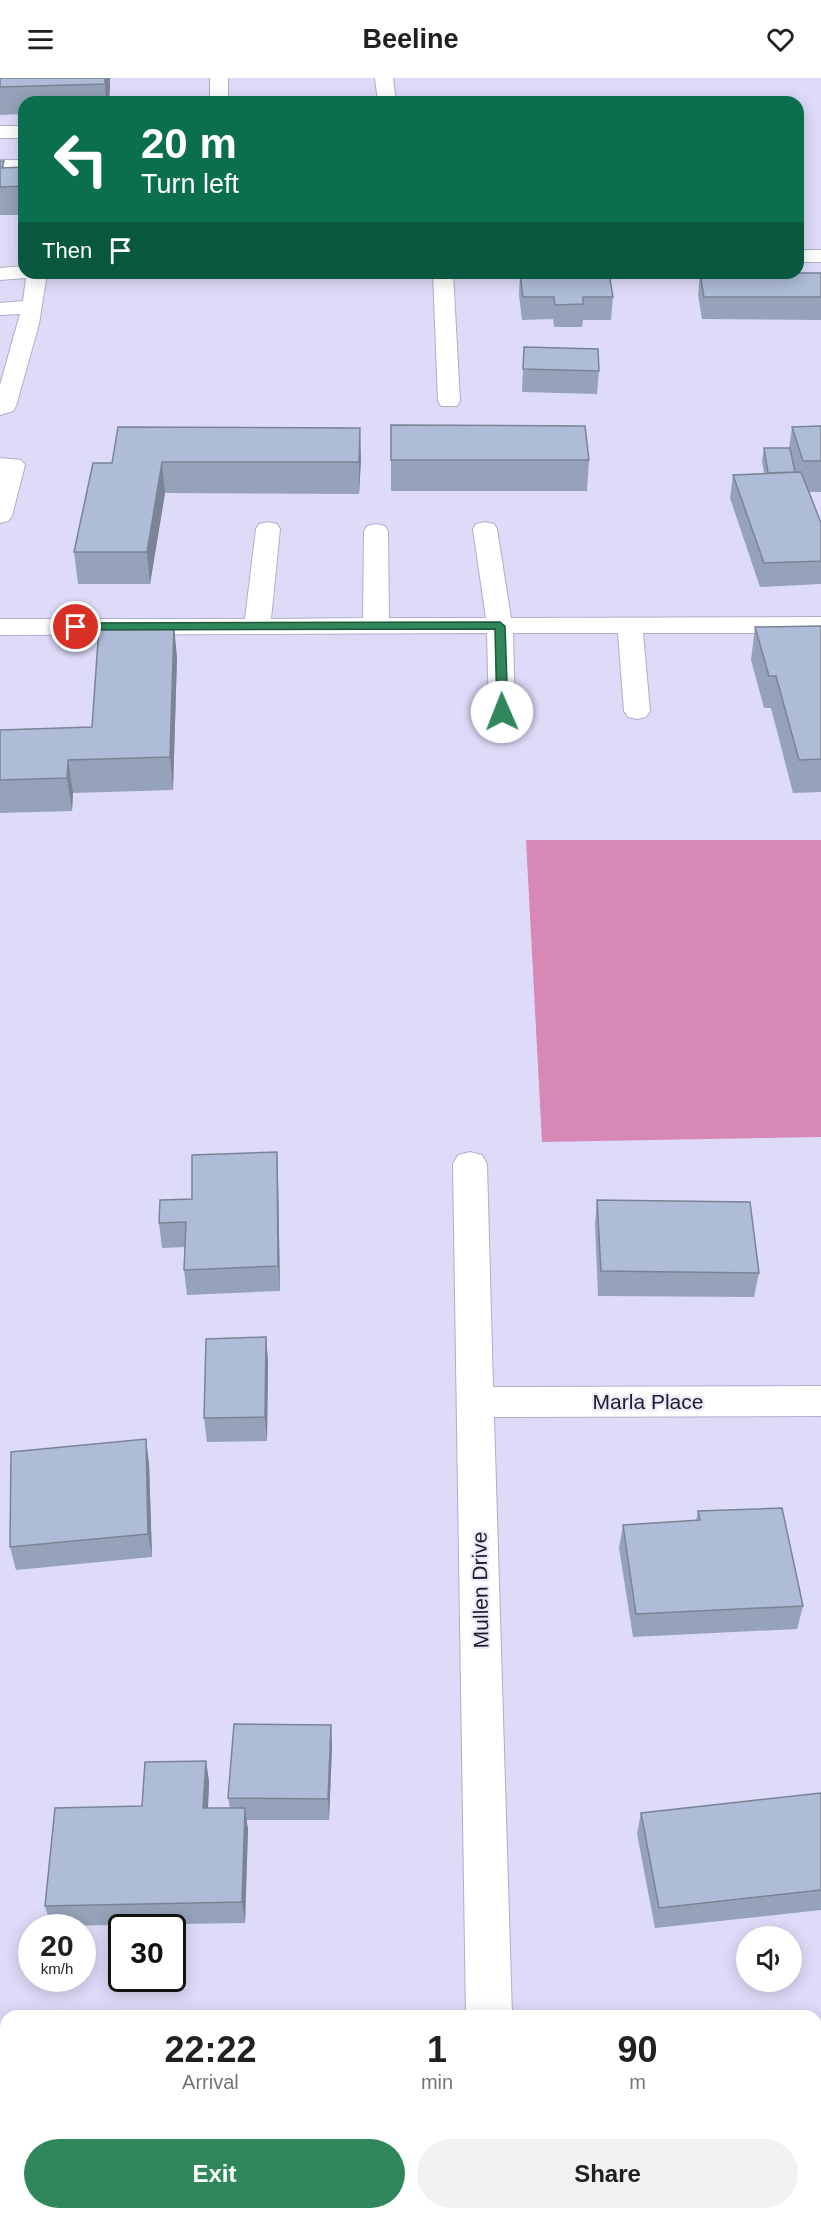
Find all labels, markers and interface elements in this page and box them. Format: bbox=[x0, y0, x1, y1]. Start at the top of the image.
icon: menu bbox=[24, 23, 57, 56]
icon: heart bbox=[764, 23, 797, 56]
text: Beeline bbox=[362, 24, 459, 54]
icon: left bbox=[42, 120, 120, 198]
text: 20 m bbox=[141, 120, 237, 167]
text: Turn left bbox=[141, 169, 239, 199]
icon: arrive bbox=[104, 234, 137, 267]
text: Then bbox=[42, 238, 92, 263]
pin bbox=[50, 601, 101, 652]
icon: arrive bbox=[59, 610, 92, 643]
position arrow bbox=[470, 680, 534, 744]
street label: Marla Place bbox=[593, 1390, 703, 1413]
street label: Mullen Drive bbox=[467, 1531, 493, 1649]
speed limit sign: 30 bbox=[108, 1914, 186, 1992]
map controls bbox=[736, 1926, 802, 1992]
button: sound bbox=[736, 1926, 802, 1992]
text: 20 bbox=[40, 1929, 74, 1962]
text: km/h bbox=[41, 1960, 73, 1977]
text: 22:22 bbox=[164, 2029, 256, 2070]
text: 1 bbox=[427, 2029, 447, 2070]
text: 90 bbox=[618, 2029, 658, 2070]
text: Arrival bbox=[182, 2071, 239, 2093]
text: min bbox=[421, 2071, 453, 2093]
text: m bbox=[629, 2071, 646, 2093]
button: Exit bbox=[24, 2139, 405, 2208]
button: Share bbox=[417, 2139, 798, 2208]

